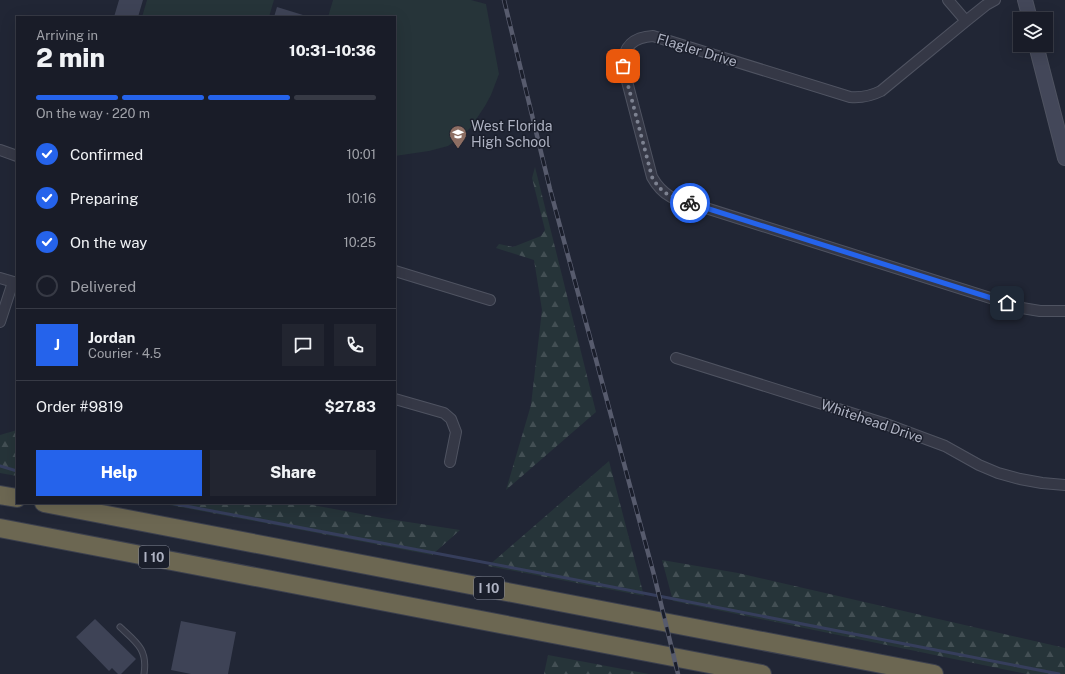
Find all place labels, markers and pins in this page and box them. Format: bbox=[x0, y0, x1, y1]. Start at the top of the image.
pin bbox=[606, 49, 640, 83]
place label: West Florida High School bbox=[471, 118, 553, 150]
school or university icon: West Florida High School bbox=[448, 124, 468, 149]
pin bbox=[990, 286, 1024, 320]

